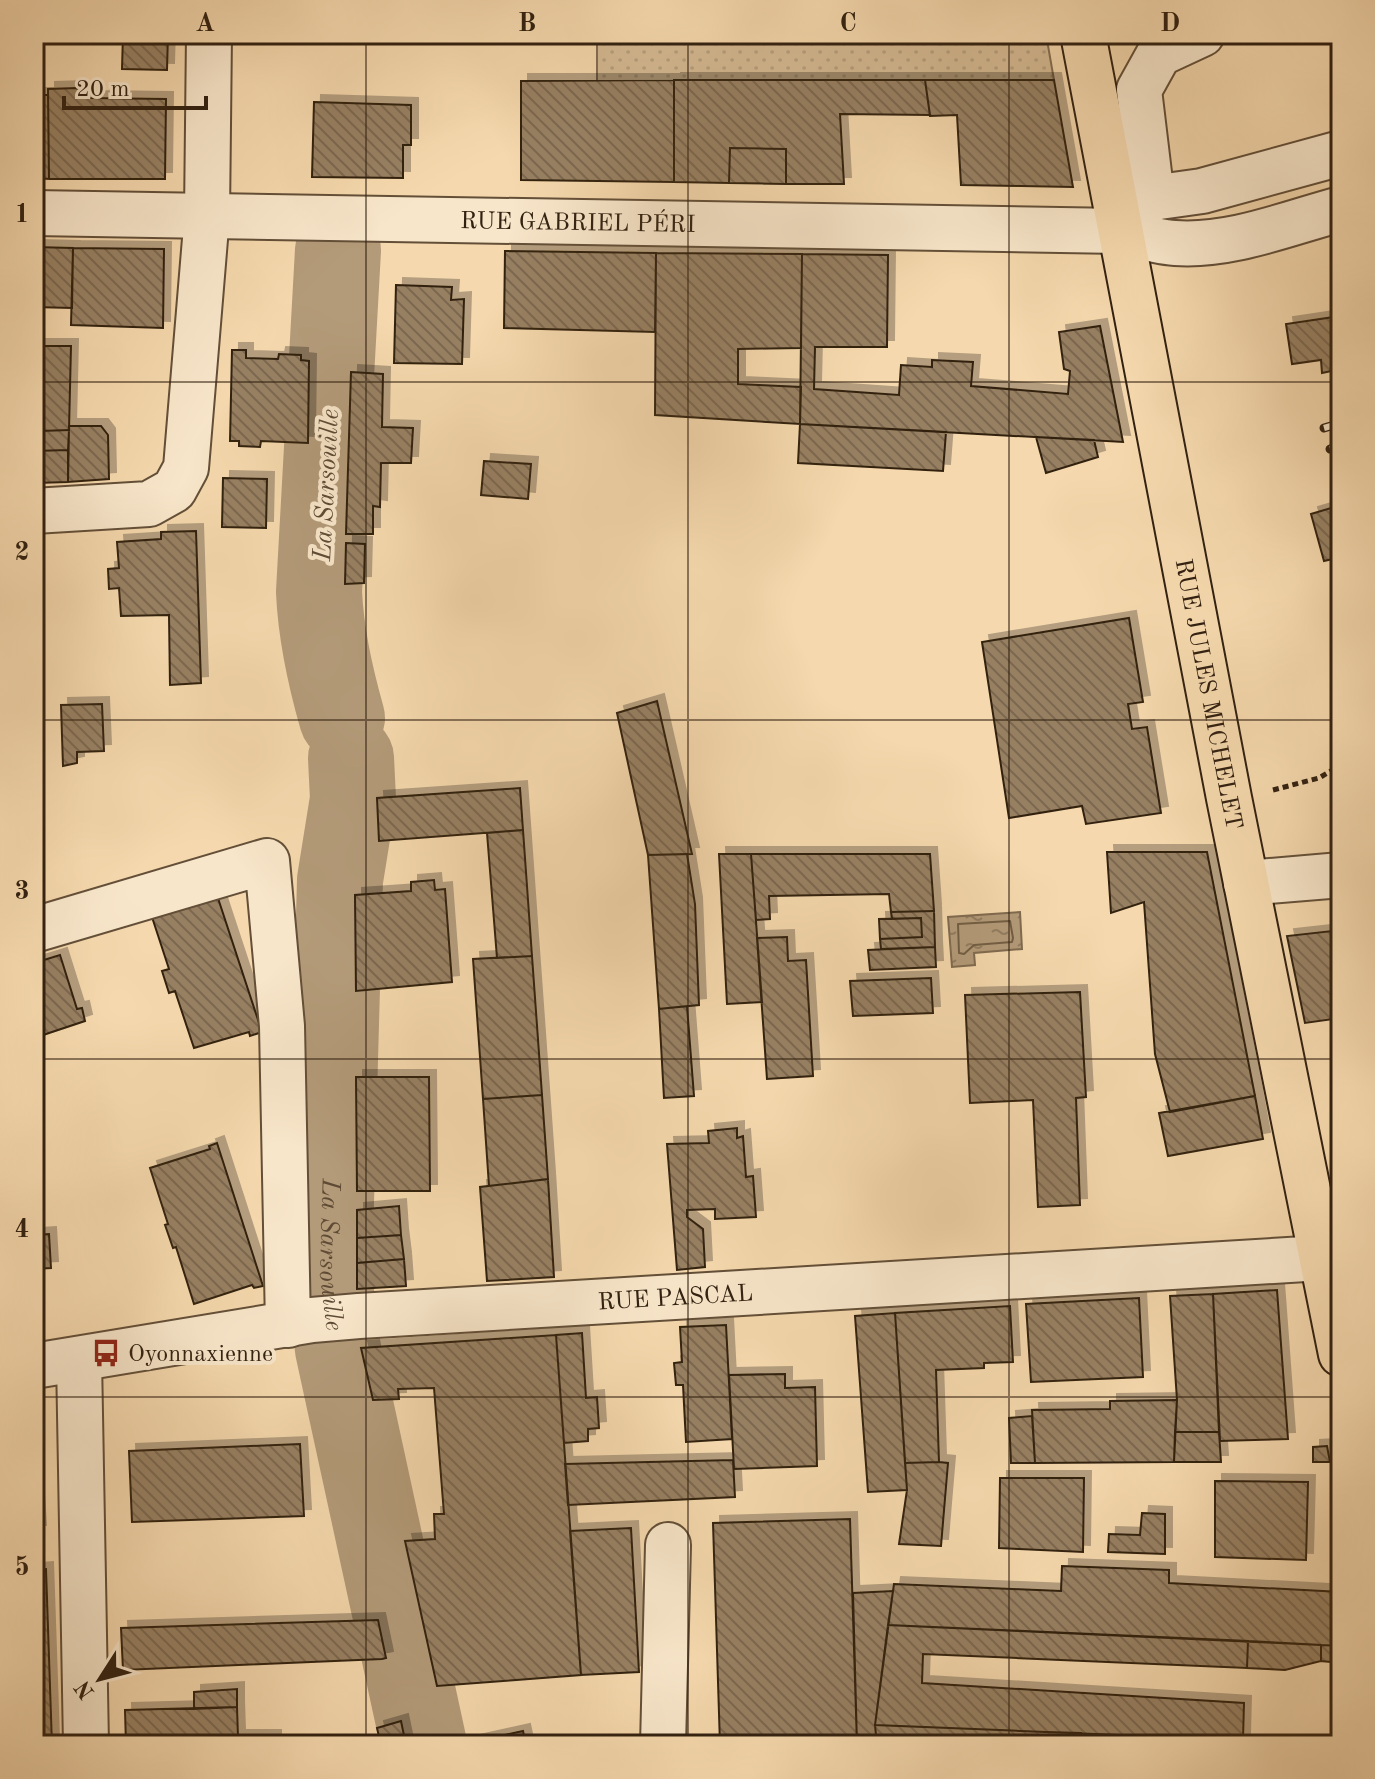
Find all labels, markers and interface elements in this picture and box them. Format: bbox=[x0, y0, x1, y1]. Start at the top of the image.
text: A bbox=[195, 11, 215, 37]
text: B bbox=[518, 11, 536, 37]
text: C bbox=[839, 11, 857, 37]
text: D bbox=[1160, 11, 1180, 37]
scale bar bbox=[64, 60, 206, 110]
text: 20 m bbox=[76, 78, 130, 102]
text: 1 bbox=[14, 202, 30, 228]
street label: RUE GABRIEL PÉRI bbox=[460, 209, 696, 238]
water label: La Sarsouille bbox=[310, 408, 344, 563]
text: 2 bbox=[14, 540, 30, 566]
street label: RUE JULES MICHELET bbox=[1170, 557, 1245, 832]
text: 3 bbox=[14, 879, 30, 905]
water label: La Sarsouille bbox=[313, 1177, 347, 1332]
text: 4 bbox=[14, 1217, 30, 1243]
street label: RUE PASCAL bbox=[597, 1282, 754, 1316]
bus stop icon: Oyonnaxienne bbox=[91, 1338, 121, 1368]
place label: Oyonnaxienne bbox=[128, 1343, 273, 1367]
text: 5 bbox=[14, 1555, 30, 1581]
north arrow bbox=[60, 1639, 140, 1719]
text: N bbox=[71, 1676, 99, 1703]

